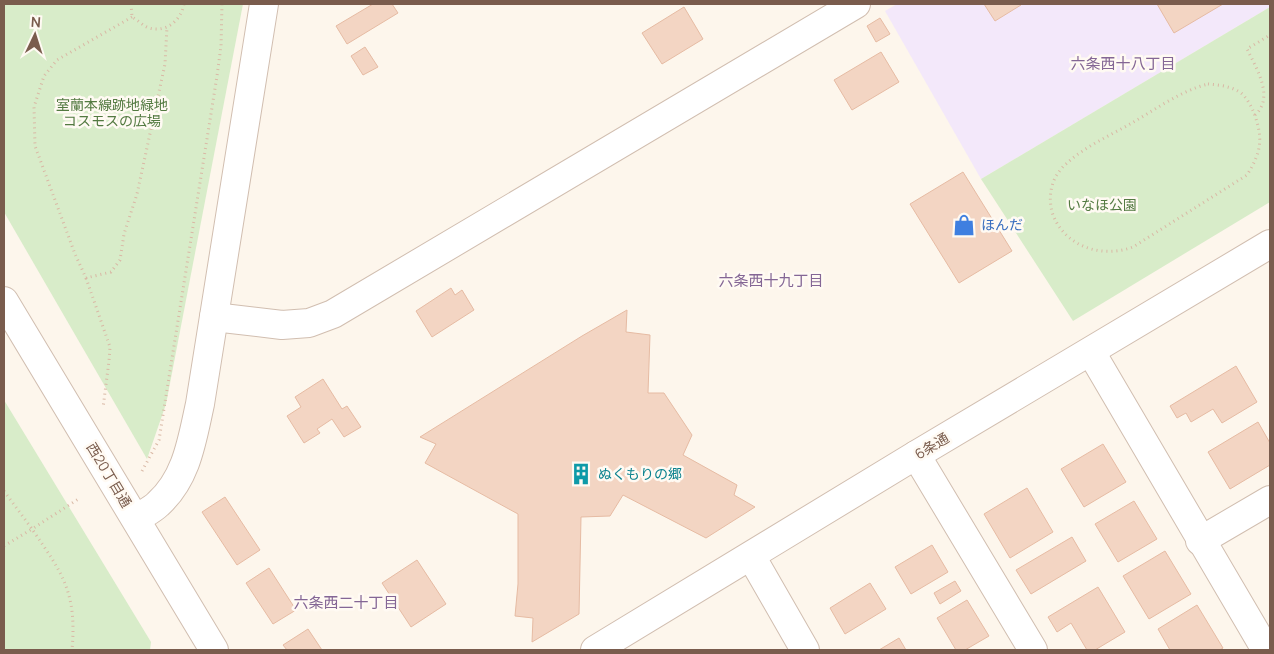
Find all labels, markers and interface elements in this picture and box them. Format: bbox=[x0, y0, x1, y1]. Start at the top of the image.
north arrow bbox=[10, 10, 60, 60]
text: N bbox=[30, 12, 42, 31]
district label: 六条西十八丁目 bbox=[1070, 53, 1176, 74]
park label: 室蘭本線跡地緑地 コスモスの広場 bbox=[56, 95, 168, 130]
park label: いなほ公園 bbox=[1067, 195, 1137, 214]
shop icon: ほんだ bbox=[951, 212, 977, 238]
place label: ほんだ bbox=[981, 215, 1023, 234]
district label: 六条西十九丁目 bbox=[718, 270, 824, 291]
street label: 6条通 bbox=[911, 428, 952, 463]
street label: 西20丁目通 bbox=[83, 439, 136, 511]
building icon: ぬくもりの郷 bbox=[568, 461, 594, 487]
place label: ぬくもりの郷 bbox=[598, 464, 682, 483]
district label: 六条西二十丁目 bbox=[293, 592, 399, 613]

